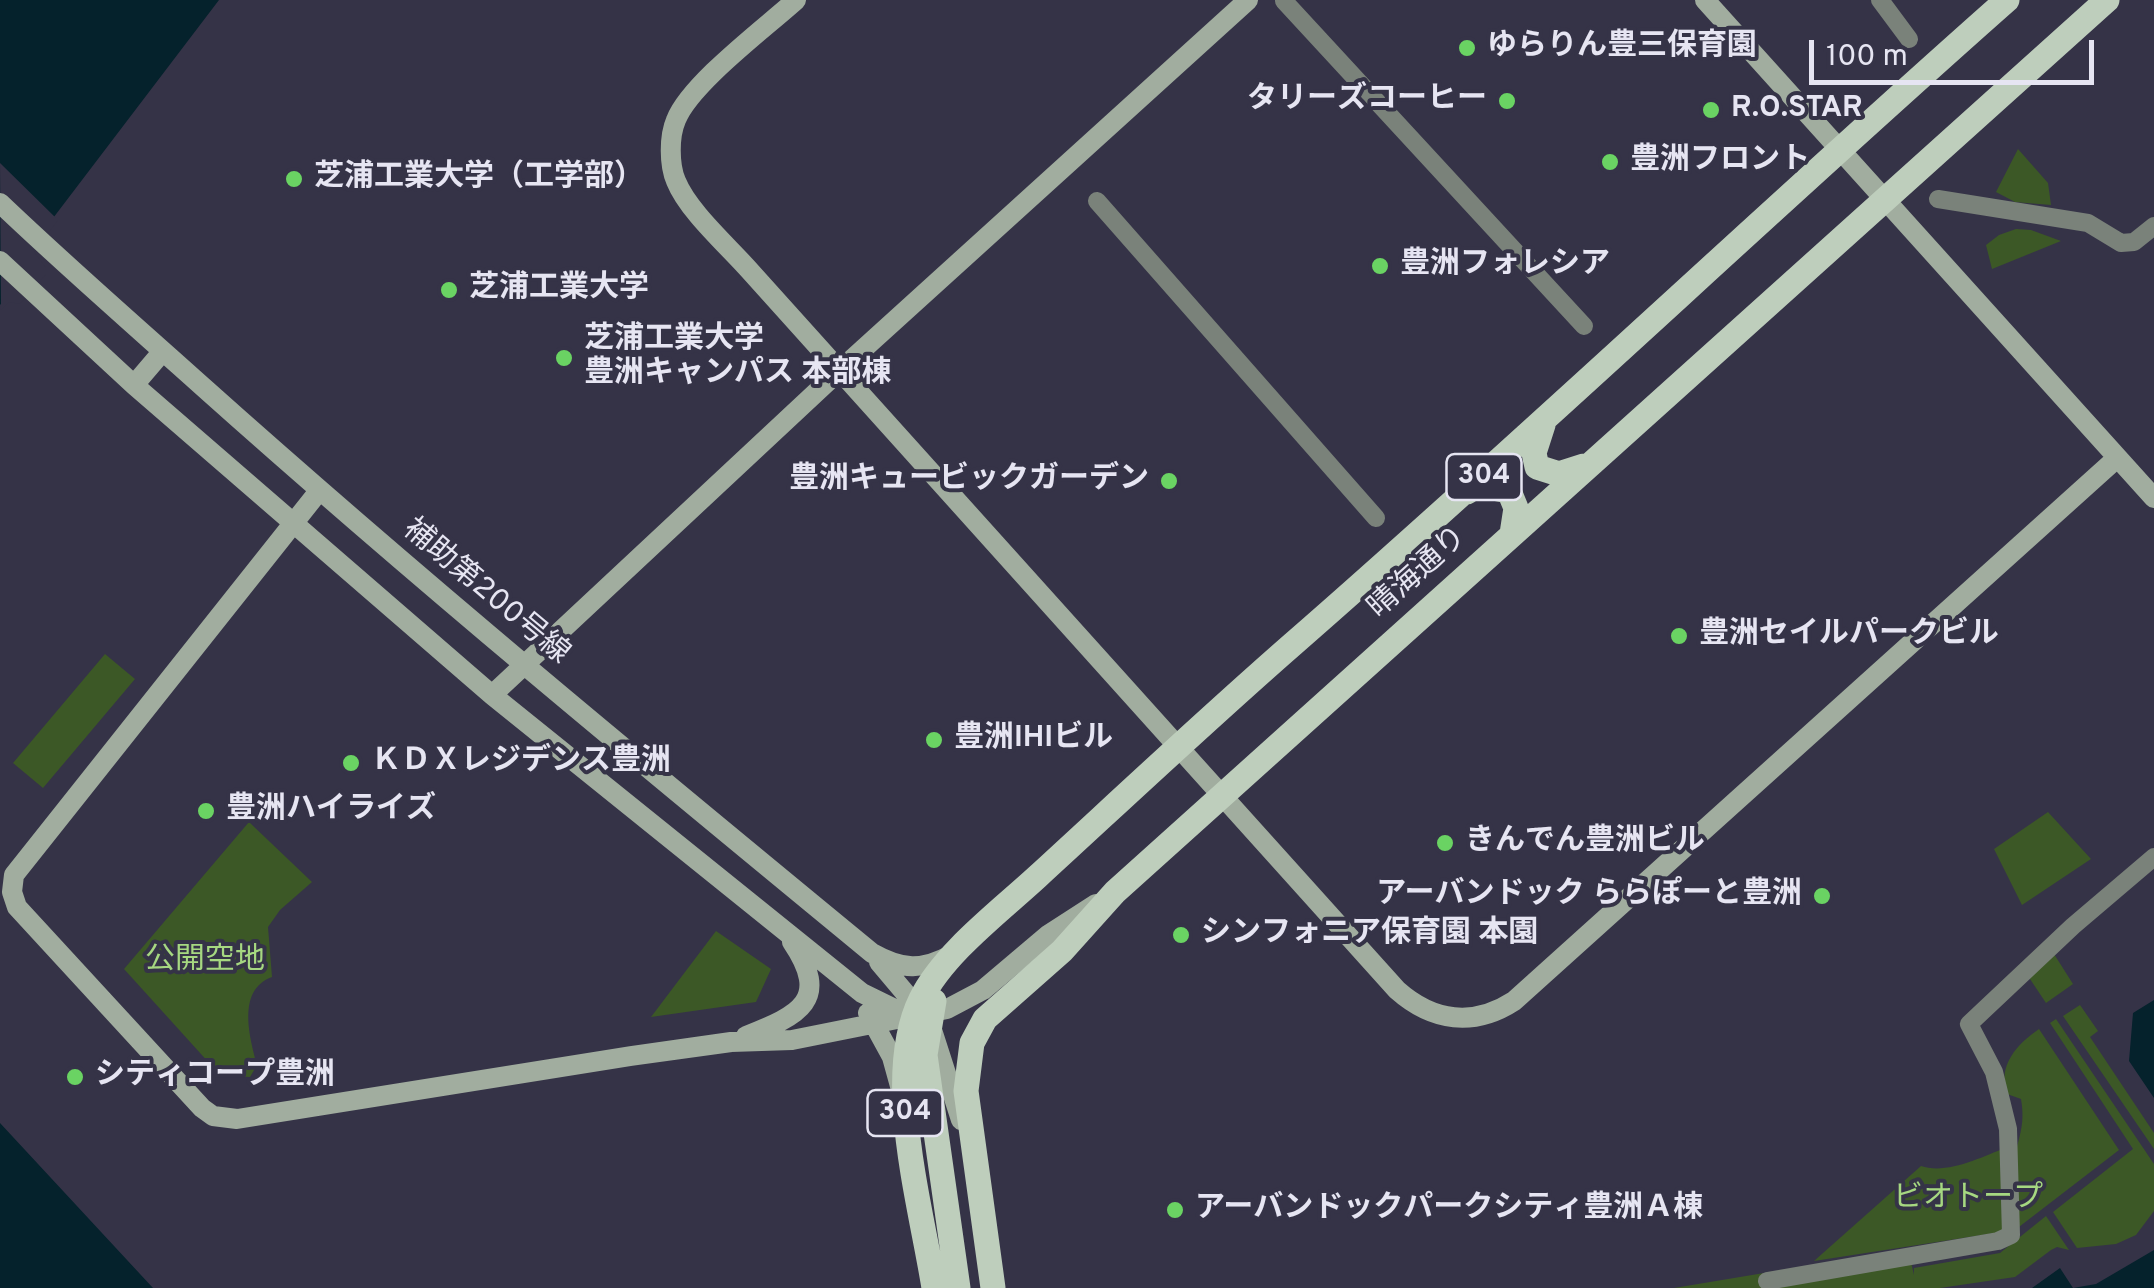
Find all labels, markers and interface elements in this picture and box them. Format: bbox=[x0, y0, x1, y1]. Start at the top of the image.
scale bar bbox=[1814, 20, 2099, 82]
place label: ゆらりん豊三保育園 bbox=[1487, 30, 1757, 66]
marker: ゆらりん豊三保育園 bbox=[1456, 37, 1478, 59]
text: 100 m bbox=[1826, 39, 1908, 76]
place label: タリーズコーヒー bbox=[1247, 83, 1487, 119]
marker: タリーズコーヒー bbox=[1496, 90, 1518, 112]
place label: R.O.STAR bbox=[1731, 92, 1863, 128]
marker: R.O.STAR bbox=[1700, 99, 1722, 121]
place label: 豊洲フロント bbox=[1630, 144, 1810, 180]
marker: 豊洲フロント bbox=[1599, 151, 1621, 173]
place label: 芝浦工業大学（工学部） bbox=[314, 161, 644, 197]
marker: 芝浦工業大学（工学部） bbox=[283, 168, 305, 190]
place label: 豊洲フォレシア bbox=[1400, 248, 1610, 284]
marker: 豊洲フォレシア bbox=[1369, 255, 1391, 277]
place label: 芝浦工業大学 bbox=[469, 272, 649, 308]
marker: 芝浦工業大学 bbox=[438, 279, 460, 301]
place label: 芝浦工業大学 豊洲キャンパス 本部棟 bbox=[584, 323, 891, 394]
marker: 芝浦工業大学 豊洲キャンパス 本部棟 bbox=[553, 347, 575, 369]
road number: 304 bbox=[1446, 454, 1522, 500]
place label: 豊洲キュービックガーデン bbox=[789, 463, 1149, 499]
marker: 豊洲キュービックガーデン bbox=[1158, 470, 1180, 492]
street label: 補助第200号線 bbox=[394, 513, 576, 673]
street label: 晴海通り bbox=[1362, 520, 1476, 628]
place label: 豊洲セイルパークビル bbox=[1699, 618, 1999, 654]
marker: 豊洲セイルパークビル bbox=[1668, 625, 1690, 647]
place label: 豊洲IHIビル bbox=[954, 722, 1113, 758]
marker: 豊洲IHIビル bbox=[923, 729, 945, 751]
place label: ＫＤＸレジデンス豊洲 bbox=[371, 745, 671, 781]
marker: ＫＤＸレジデンス豊洲 bbox=[340, 752, 362, 774]
place label: 豊洲ハイライズ bbox=[226, 793, 436, 829]
marker: 豊洲ハイライズ bbox=[195, 800, 217, 822]
place label: きんでん豊洲ビル bbox=[1465, 825, 1705, 861]
marker: きんでん豊洲ビル bbox=[1434, 832, 1456, 854]
place label: アーバンドック ららぽーと豊洲 bbox=[1376, 878, 1802, 914]
marker: アーバンドック ららぽーと豊洲 bbox=[1811, 885, 1833, 907]
place label: シンフォニア保育園 本園 bbox=[1201, 917, 1538, 953]
marker: シンフォニア保育園 本園 bbox=[1170, 924, 1192, 946]
park label: 公開空地 bbox=[145, 944, 265, 980]
place label: シティコープ豊洲 bbox=[95, 1059, 335, 1095]
marker: シティコープ豊洲 bbox=[64, 1066, 86, 1088]
road number: 304 bbox=[868, 1090, 942, 1136]
park label: ビオトープ bbox=[1893, 1182, 2043, 1218]
place label: アーバンドックパークシティ豊洲Ａ棟 bbox=[1195, 1192, 1703, 1228]
marker: アーバンドックパークシティ豊洲Ａ棟 bbox=[1164, 1199, 1186, 1221]

